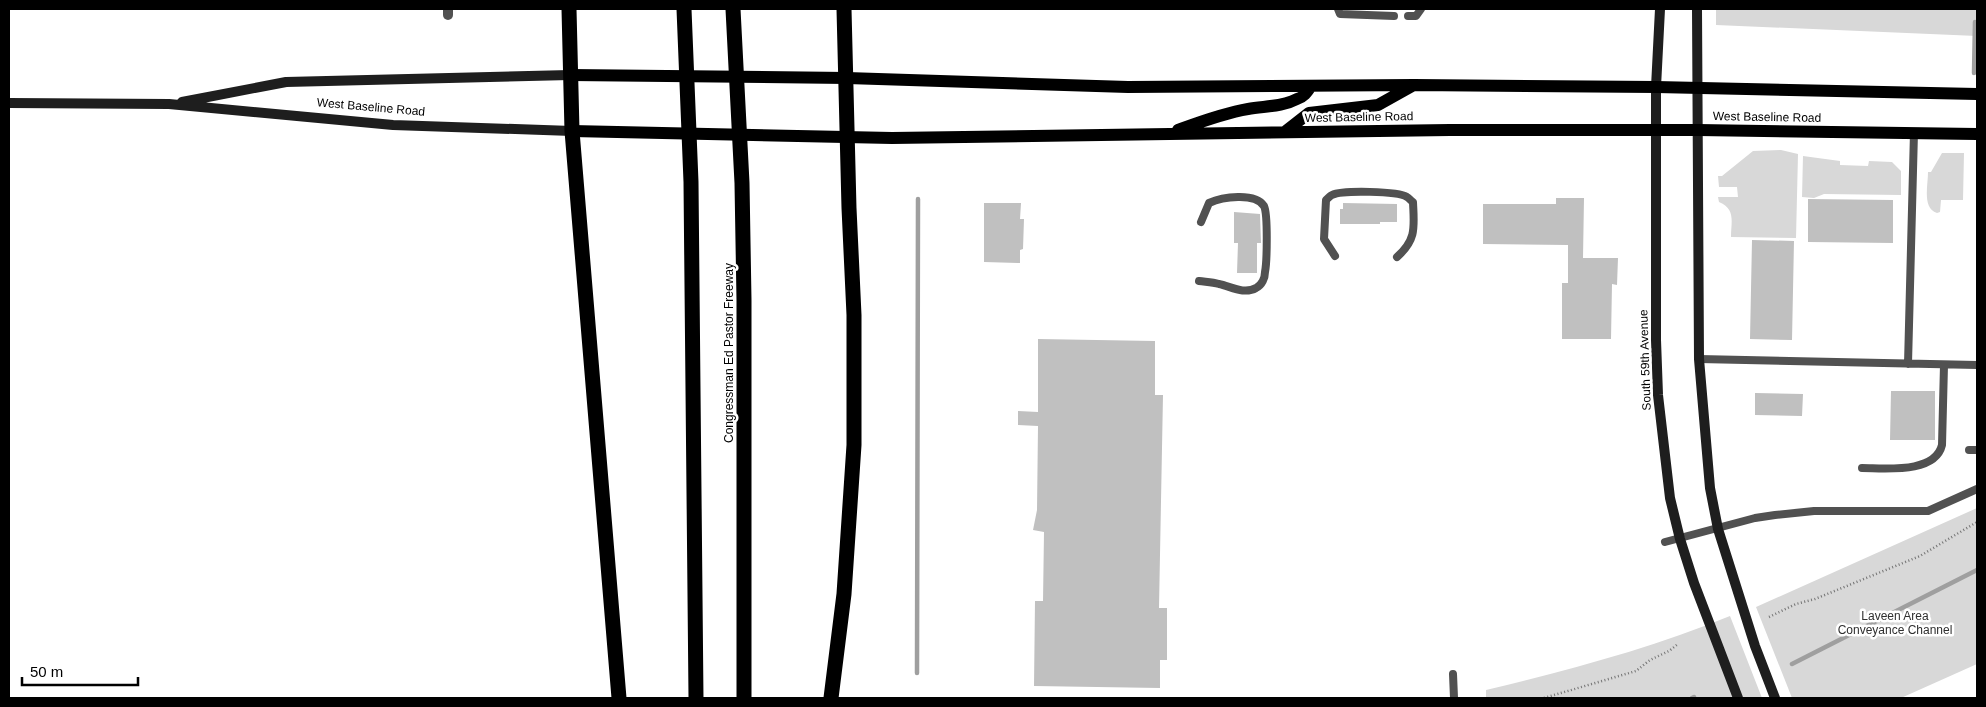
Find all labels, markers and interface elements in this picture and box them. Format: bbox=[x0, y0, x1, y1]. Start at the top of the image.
street label: West Baseline Road bbox=[316, 95, 426, 119]
street label: West Baseline Road bbox=[1305, 109, 1413, 125]
street label: West Baseline Road bbox=[1713, 109, 1821, 125]
street label: Congressman Ed Pastor Freeway bbox=[722, 263, 736, 443]
street label: South 59th Avenue bbox=[1636, 309, 1654, 411]
park label: Laveen Area Conveyance Channel bbox=[1838, 609, 1952, 637]
scale bar bbox=[22, 654, 139, 686]
text: 50 m bbox=[30, 663, 63, 680]

